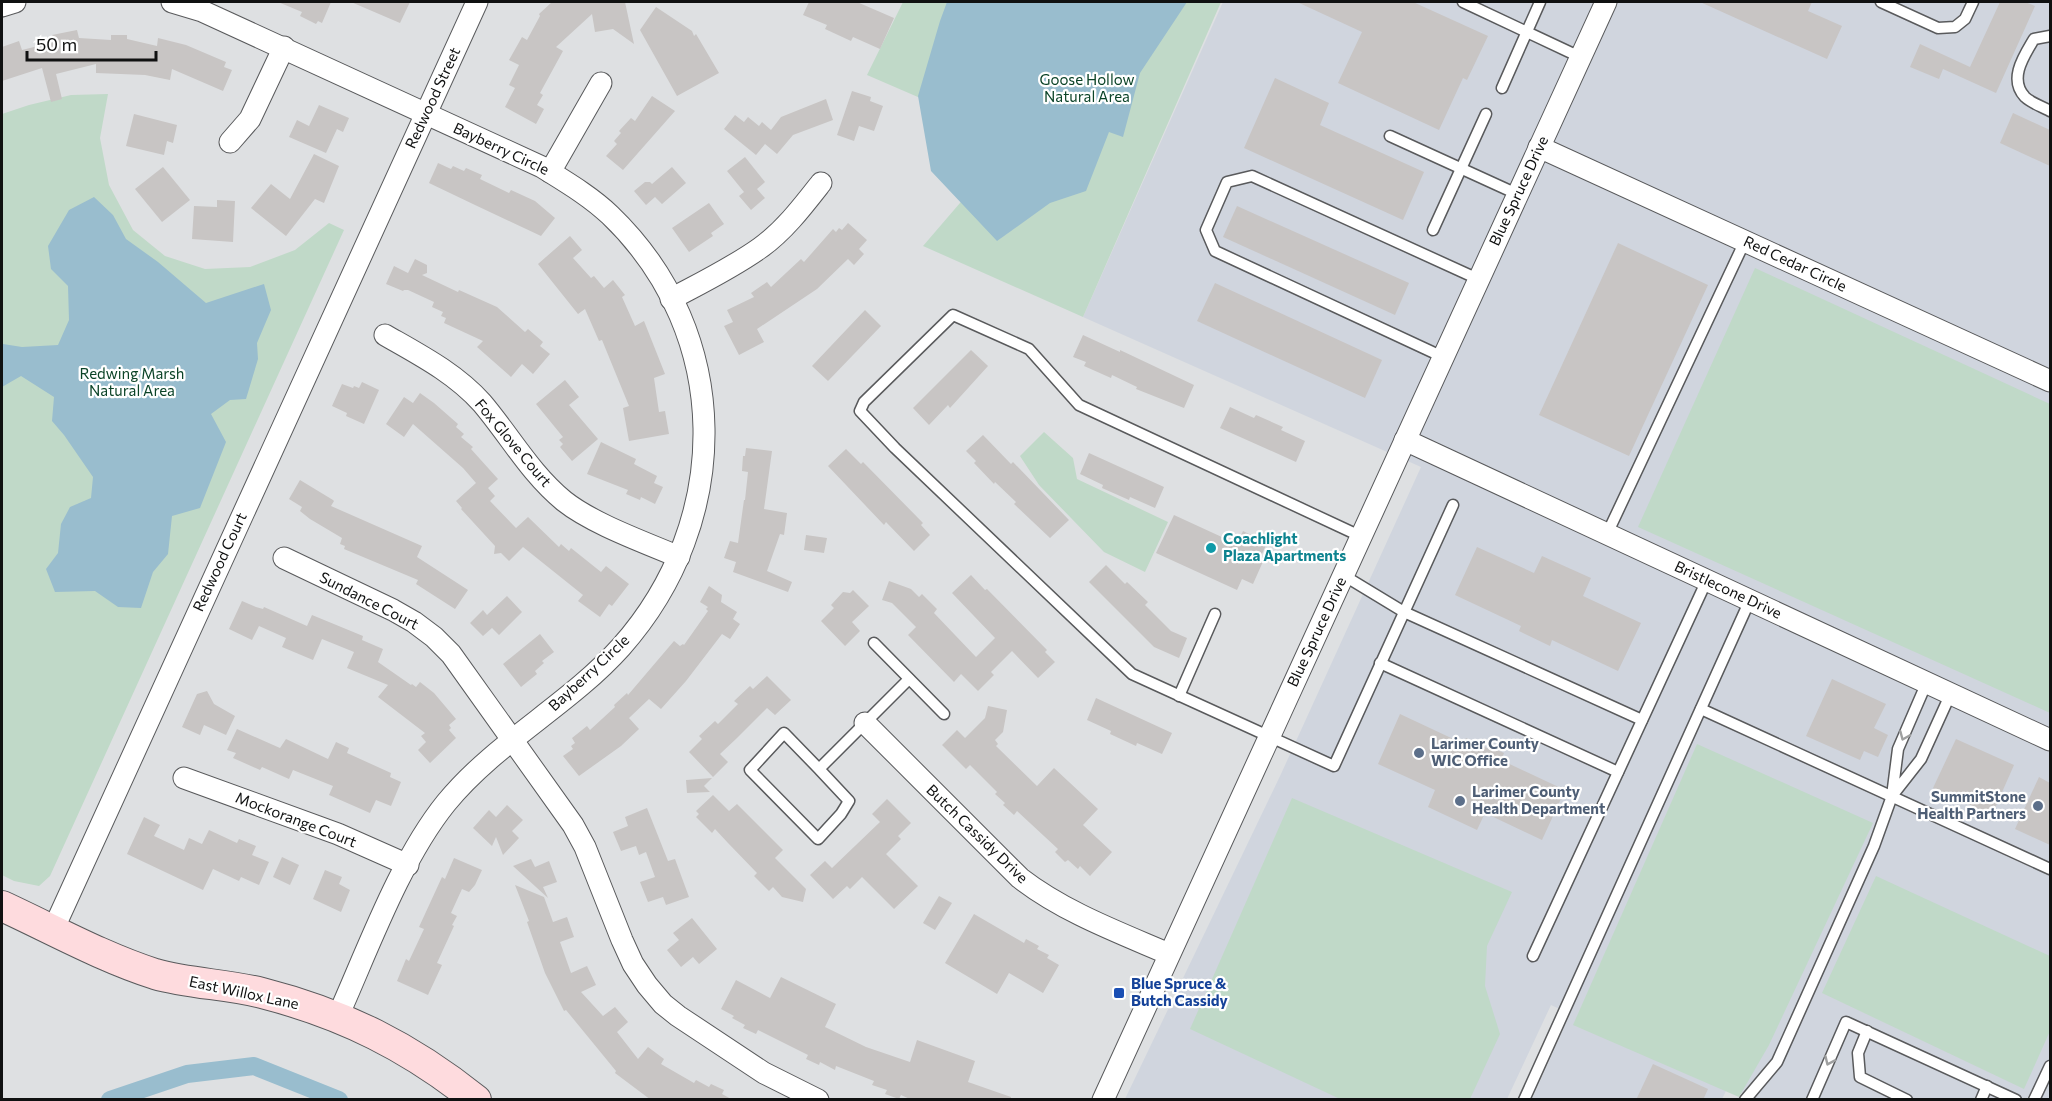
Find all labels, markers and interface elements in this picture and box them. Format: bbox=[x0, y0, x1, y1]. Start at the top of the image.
scale bar bbox=[27, 24, 156, 62]
text: 50 m bbox=[36, 33, 77, 55]
street label: Redwood Street bbox=[401, 44, 463, 151]
park label: Goose Hollow Natural Area bbox=[1040, 70, 1134, 105]
street label: Bayberry Circle bbox=[451, 118, 552, 178]
street label: Blue Spruce Drive bbox=[1485, 133, 1551, 248]
street label: Red Cedar Circle bbox=[1741, 231, 1850, 295]
park label: Redwing Marsh Natural Area bbox=[80, 364, 184, 399]
street label: Fox Glove Court bbox=[472, 395, 556, 490]
street label: Redwood Court bbox=[188, 509, 250, 614]
place label: Coachlight Plaza Apartments bbox=[1223, 529, 1346, 564]
marker: Coachlight Plaza Apartments bbox=[1204, 541, 1218, 555]
street label: Bristlecone Drive bbox=[1672, 556, 1785, 622]
street label: Sundance Court bbox=[317, 567, 422, 633]
street label: Blue Spruce Drive bbox=[1283, 574, 1349, 689]
street label: Bayberry Circle bbox=[544, 630, 632, 714]
one-way arrow bbox=[1899, 729, 1911, 740]
place label: Larimer County WIC Office bbox=[1431, 734, 1540, 769]
marker: Larimer County WIC Office bbox=[1412, 746, 1426, 760]
street label: Butch Cassidy Drive bbox=[923, 780, 1032, 886]
place label: Larimer County Health Department bbox=[1472, 782, 1605, 817]
place label: SummitStone Health Partners bbox=[1917, 787, 2026, 822]
street label: Mockorange Court bbox=[233, 788, 359, 850]
marker: Larimer County Health Department bbox=[1453, 794, 1467, 808]
marker: SummitStone Health Partners bbox=[2031, 799, 2045, 813]
street label: East Willox Lane bbox=[188, 972, 301, 1012]
place label: Blue Spruce & Butch Cassidy bbox=[1131, 974, 1229, 1009]
marker: Blue Spruce & Butch Cassidy bbox=[1112, 986, 1126, 1000]
one-way arrow bbox=[1824, 1054, 1836, 1065]

